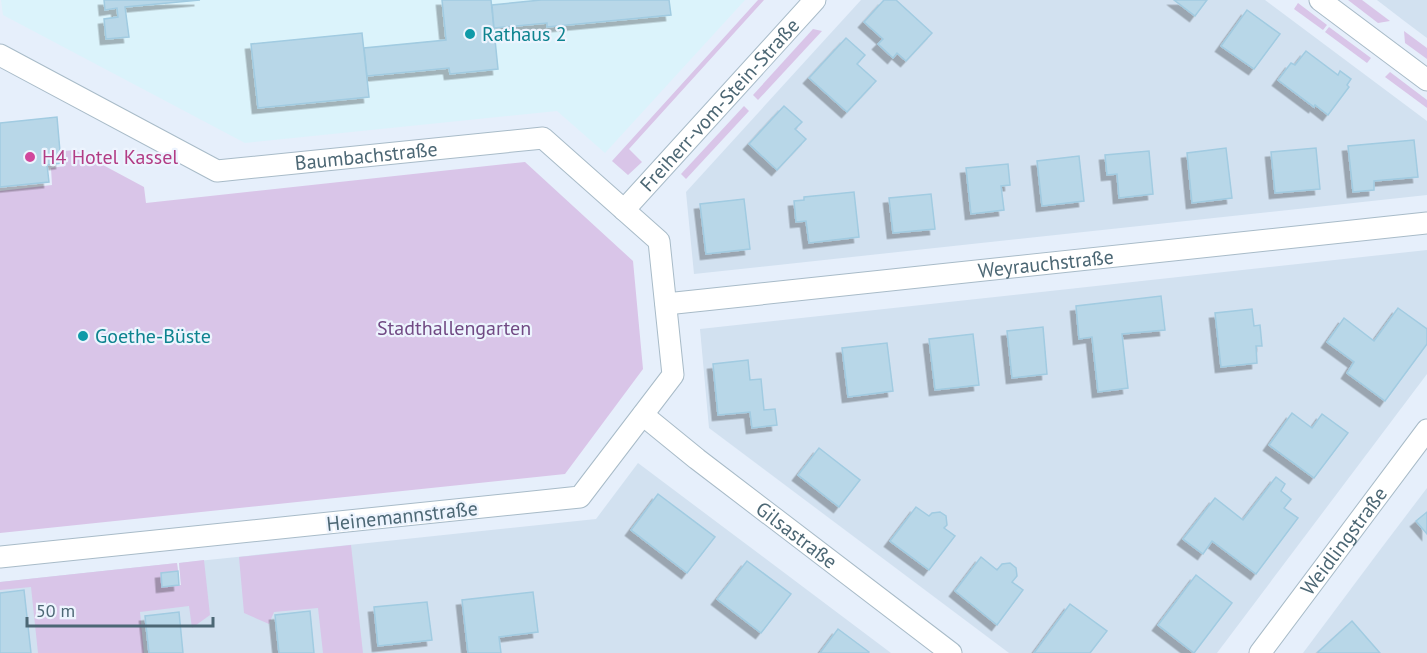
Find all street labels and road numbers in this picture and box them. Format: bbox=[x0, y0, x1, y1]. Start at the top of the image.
street label: Freiherr-vom-Stein-Straße bbox=[634, 13, 805, 197]
street label: Baumbachstraße bbox=[294, 136, 439, 176]
street label: Weyrauchstraße bbox=[977, 243, 1115, 284]
street label: Weidlingstraße bbox=[1295, 482, 1393, 600]
street label: Heinemannstraße bbox=[325, 495, 479, 537]
street label: Gilsastraße bbox=[751, 496, 843, 574]

